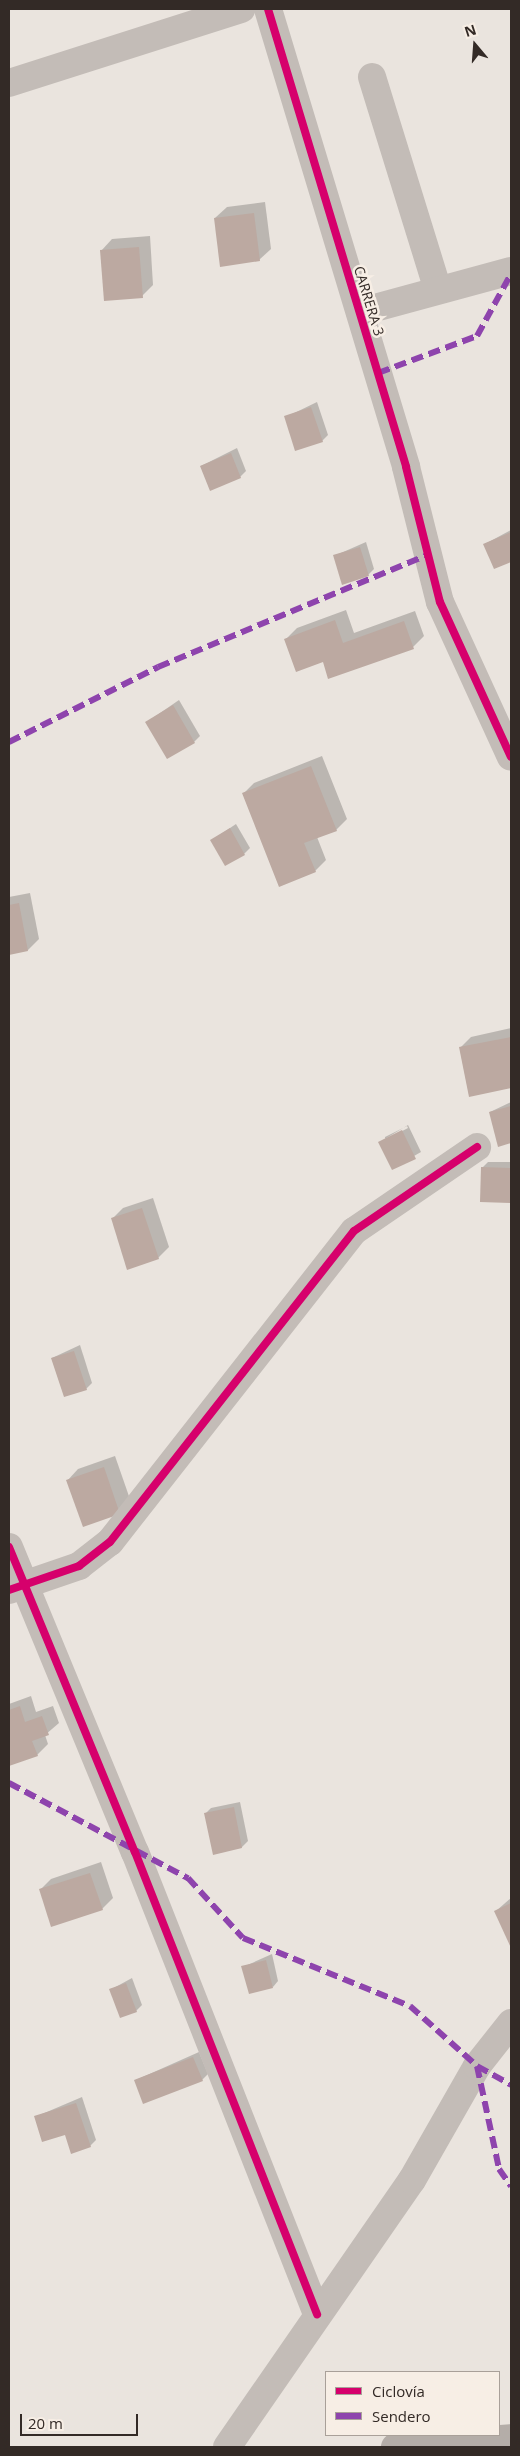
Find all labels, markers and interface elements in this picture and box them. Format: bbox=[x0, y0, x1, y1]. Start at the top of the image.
text: N bbox=[462, 19, 479, 41]
north arrow bbox=[450, 20, 500, 70]
street label: CARRERA 3 bbox=[350, 264, 388, 338]
legend bbox=[325, 2371, 500, 2436]
text: Ciclovía bbox=[372, 2381, 425, 2401]
scale bar bbox=[22, 2404, 140, 2436]
text: Sendero bbox=[372, 2406, 431, 2426]
text: 20 m bbox=[28, 2413, 63, 2433]

